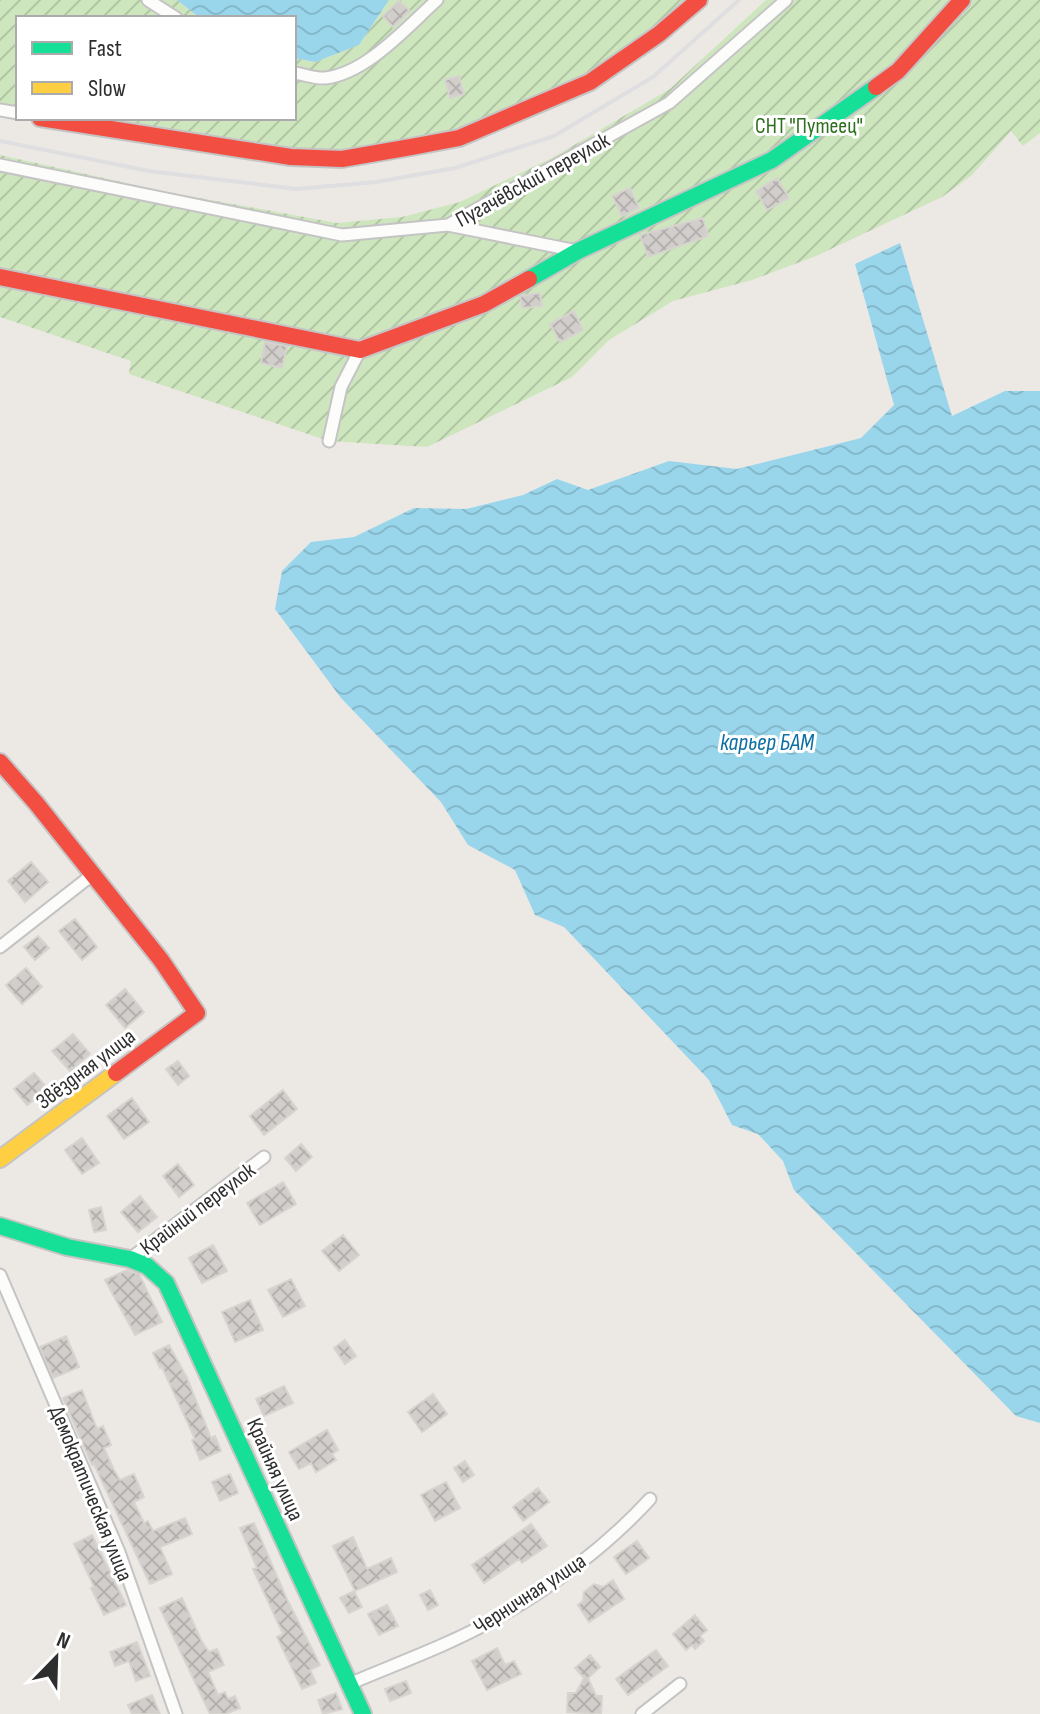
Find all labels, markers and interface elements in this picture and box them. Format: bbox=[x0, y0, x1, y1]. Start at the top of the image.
legend bbox=[16, 16, 296, 120]
text: Fast bbox=[88, 34, 122, 63]
text: Slow bbox=[88, 74, 126, 103]
park label: СНТ "Путеец" bbox=[755, 113, 863, 140]
street label: Пугачёвский переулок bbox=[451, 127, 615, 234]
water label: карьер БАМ bbox=[720, 728, 815, 757]
street label: Звёздная улица bbox=[31, 1023, 141, 1115]
street label: Крайний переулок bbox=[135, 1157, 261, 1261]
street label: Демократическая улица bbox=[43, 1402, 138, 1585]
street label: Крайняя улица bbox=[240, 1414, 309, 1525]
street label: Черничная улица bbox=[469, 1548, 591, 1641]
north arrow bbox=[16, 1618, 96, 1698]
text: N bbox=[53, 1626, 74, 1656]

